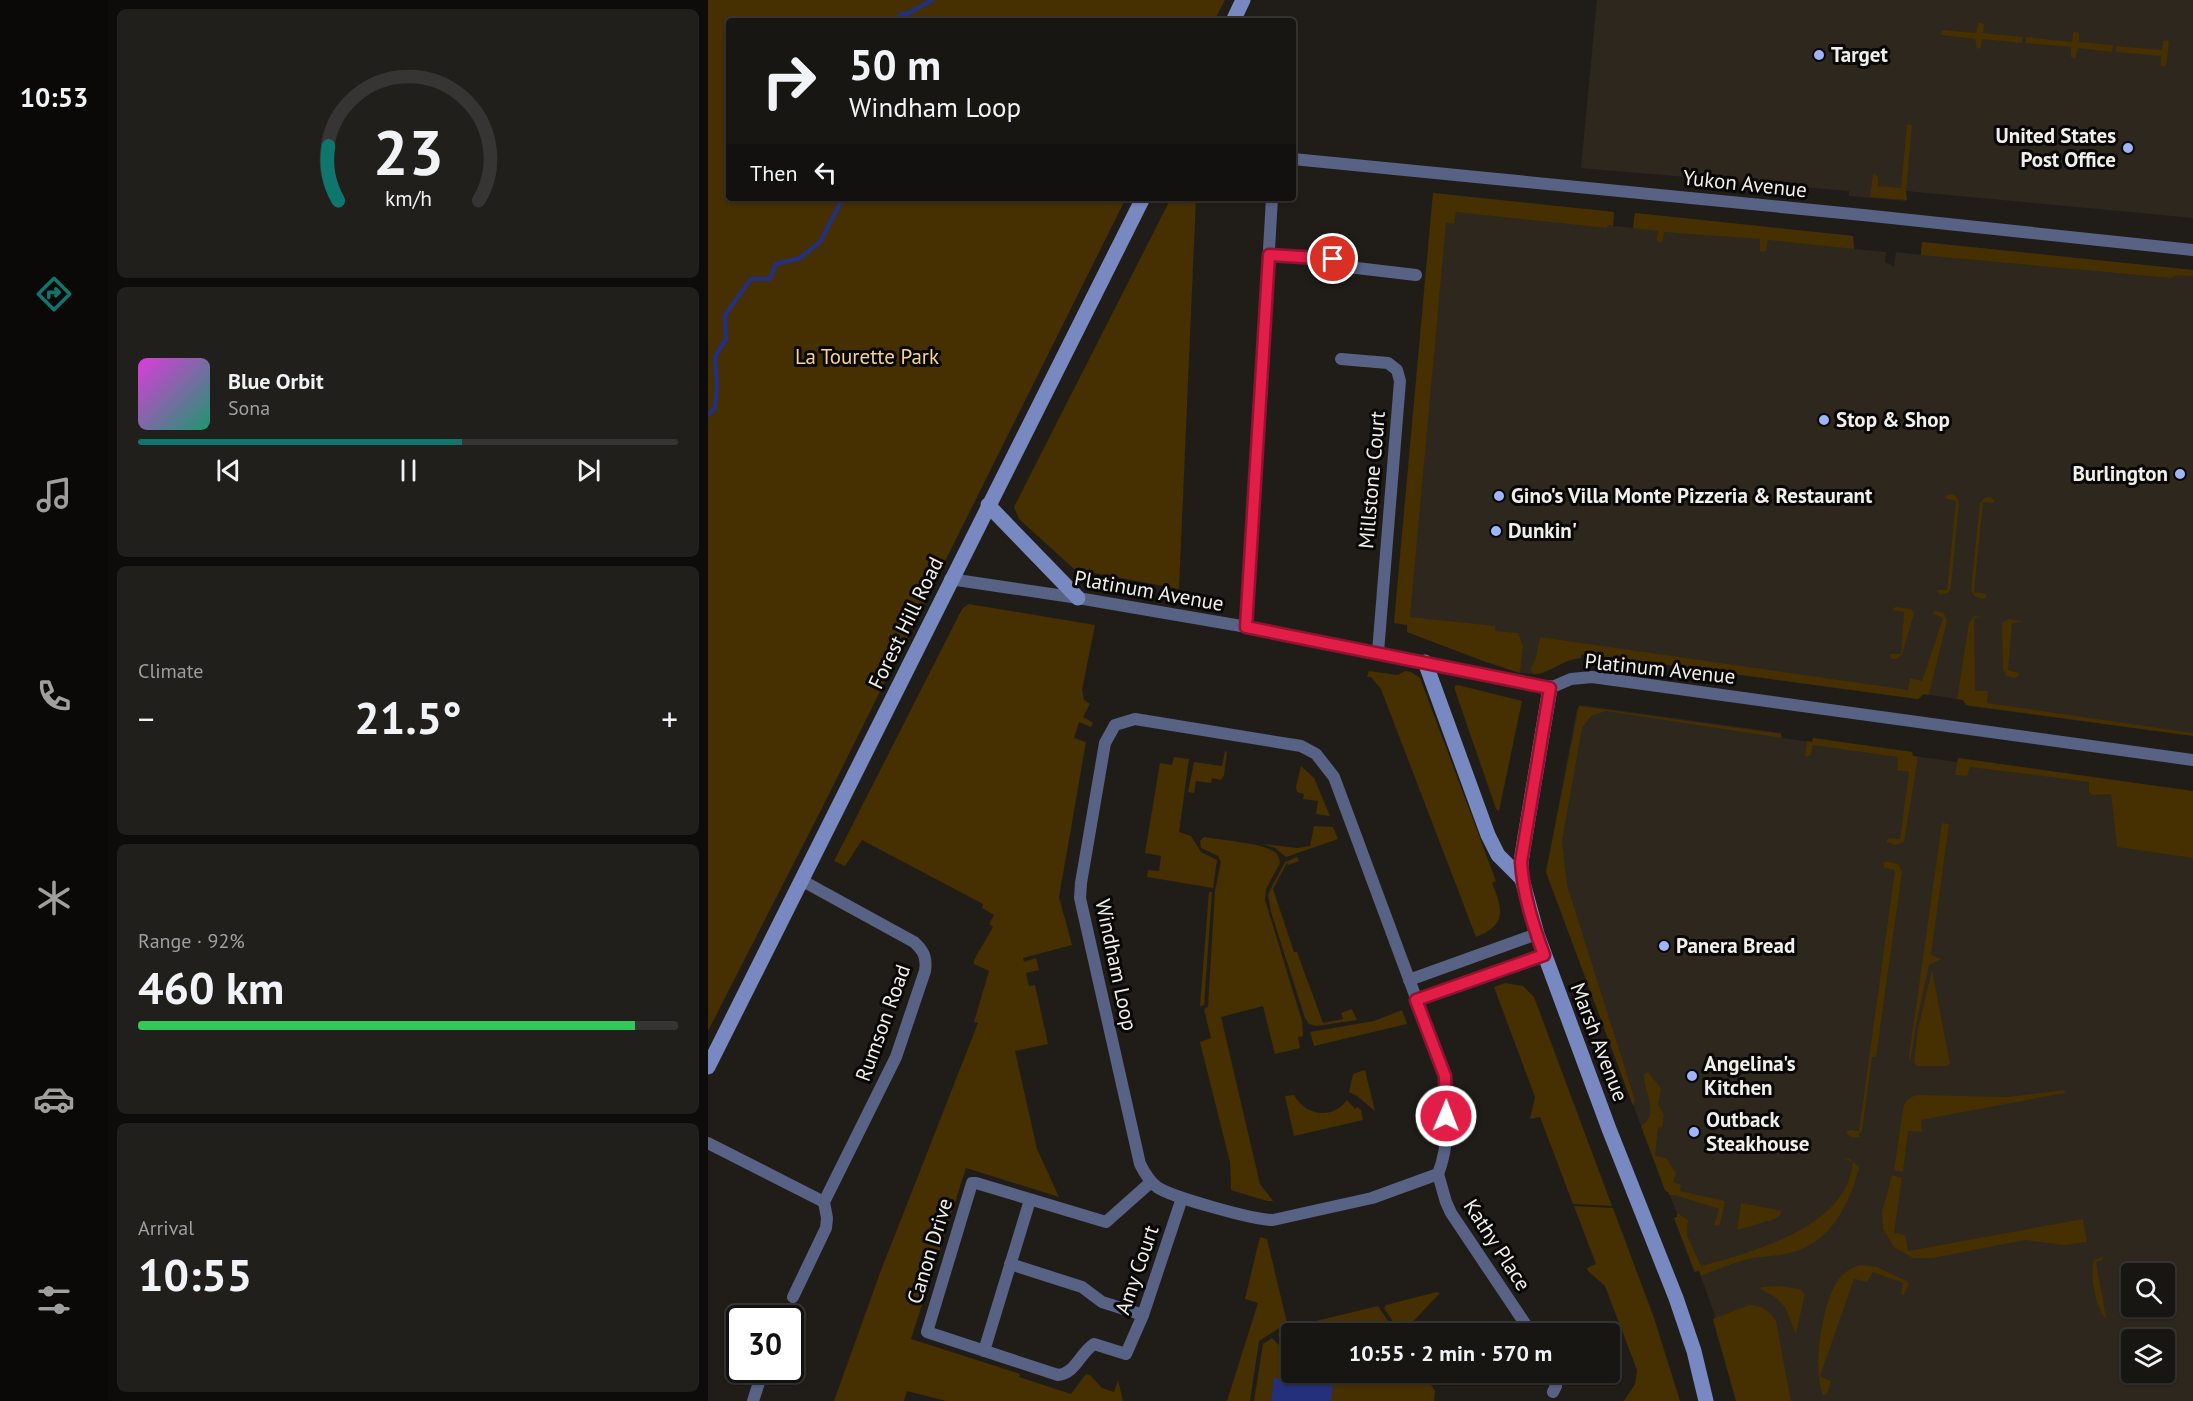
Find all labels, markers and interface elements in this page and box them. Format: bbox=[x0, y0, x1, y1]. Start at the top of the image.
text: 50 m bbox=[849, 37, 941, 92]
place label: Target bbox=[1831, 41, 1888, 68]
icon: right bbox=[750, 42, 828, 120]
marker: Target bbox=[1812, 48, 1826, 62]
text: 10:53 bbox=[20, 80, 88, 114]
text: Windham Loop bbox=[849, 90, 1021, 124]
text: 23 bbox=[373, 111, 443, 192]
place label: United States Post Office bbox=[1996, 122, 2116, 173]
marker: United States Post Office bbox=[2121, 141, 2135, 155]
icon: left bbox=[809, 156, 842, 189]
text: Then bbox=[750, 159, 797, 187]
street label: Yukon Avenue bbox=[1682, 164, 1808, 203]
text: km/h bbox=[384, 184, 431, 212]
pin bbox=[1307, 233, 1358, 284]
icon: arrive bbox=[1316, 242, 1349, 275]
icon: directions bbox=[33, 273, 75, 315]
park label: La Tourette Park bbox=[795, 343, 939, 370]
text: Blue Orbit bbox=[228, 367, 324, 395]
text: Sona bbox=[228, 395, 270, 421]
place label: Stop & Shop bbox=[1836, 406, 1950, 433]
street label: Millstone Court bbox=[1352, 410, 1391, 550]
marker: Stop & Shop bbox=[1817, 413, 1831, 427]
icon: previous bbox=[212, 454, 245, 487]
icon: pause bbox=[392, 454, 425, 487]
icon: next bbox=[572, 454, 605, 487]
place label: Burlington bbox=[2072, 460, 2168, 487]
marker: Burlington bbox=[2173, 467, 2187, 481]
icon: music bbox=[33, 474, 75, 516]
place label: Gino's Villa Monte Pizzeria & Restaurant bbox=[1511, 482, 1873, 509]
marker: Gino's Villa Monte Pizzeria & Restaurant bbox=[1492, 489, 1506, 503]
place label: Dunkin' bbox=[1508, 517, 1577, 544]
marker: Dunkin' bbox=[1489, 524, 1503, 538]
street label: Forest Hill Road bbox=[862, 552, 949, 693]
street label: Platinum Avenue bbox=[1072, 564, 1226, 617]
street label: Platinum Avenue bbox=[1583, 647, 1737, 690]
text: Climate bbox=[138, 658, 204, 684]
icon: phone bbox=[33, 675, 75, 717]
text: 21.5° bbox=[354, 688, 462, 746]
text: − bbox=[138, 697, 155, 740]
text: + bbox=[661, 697, 678, 740]
icon: climate bbox=[33, 877, 75, 919]
street label: Windham Loop bbox=[1089, 897, 1144, 1033]
text: Range · 92% bbox=[138, 928, 245, 954]
place label: Panera Bread bbox=[1676, 932, 1795, 959]
marker: Panera Bread bbox=[1657, 939, 1671, 953]
text: 460 km bbox=[138, 958, 284, 1016]
street label: Rumson Road bbox=[849, 961, 916, 1085]
street label: Marsh Avenue bbox=[1564, 979, 1634, 1105]
place label: Angelina's Kitchen bbox=[1704, 1050, 1796, 1101]
marker: Angelina's Kitchen bbox=[1685, 1069, 1699, 1083]
icon: car bbox=[33, 1078, 75, 1120]
position arrow bbox=[1414, 1084, 1478, 1148]
place label: Outback Steakhouse bbox=[1706, 1106, 1809, 1157]
marker: Outback Steakhouse bbox=[1687, 1125, 1701, 1139]
street label: Kathy Place bbox=[1458, 1194, 1537, 1296]
street label: Canon Drive bbox=[901, 1195, 958, 1307]
text: Arrival bbox=[138, 1215, 194, 1241]
street label: Amy Court bbox=[1109, 1222, 1164, 1318]
text: 10:55 bbox=[138, 1245, 252, 1303]
map controls bbox=[2121, 1263, 2175, 1383]
button: search bbox=[2121, 1263, 2175, 1317]
icon: filters bbox=[33, 1279, 75, 1321]
speed limit sign: 30 bbox=[726, 1305, 804, 1383]
button: layers bbox=[2121, 1329, 2175, 1383]
text: 10:55 · 2 min · 570 m bbox=[1349, 1339, 1552, 1367]

